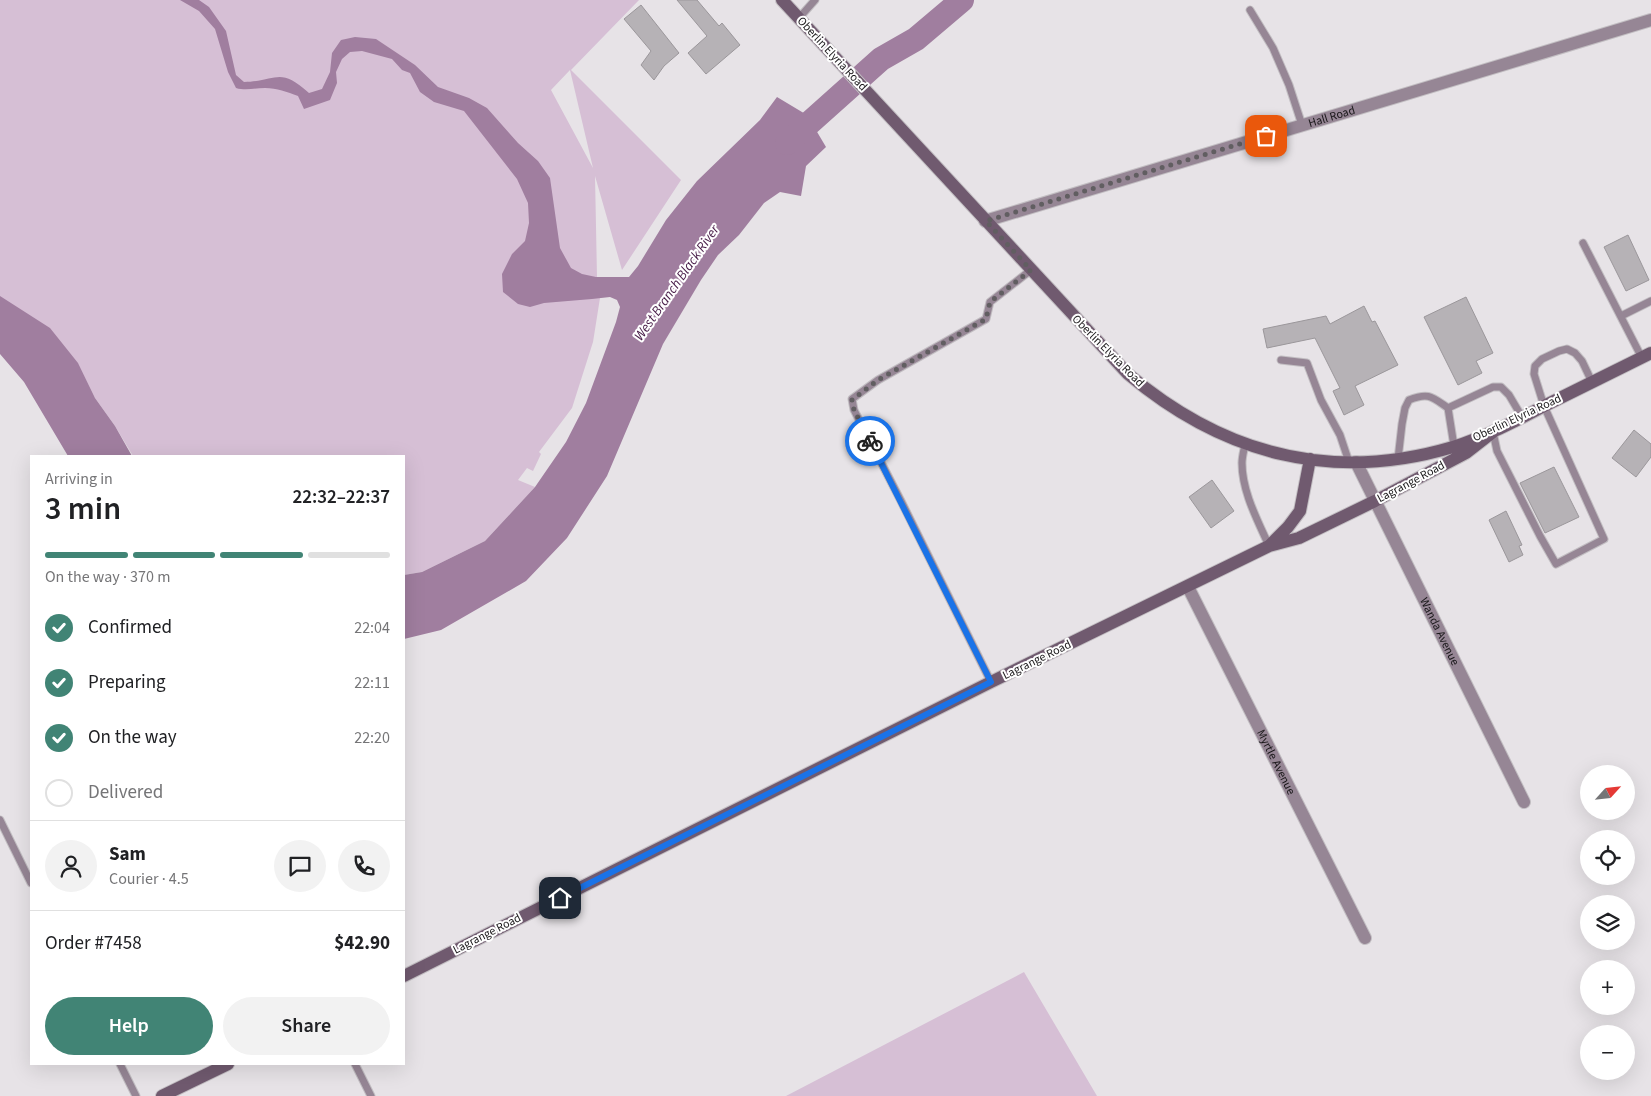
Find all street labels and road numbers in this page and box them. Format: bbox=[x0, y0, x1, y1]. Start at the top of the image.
street label: Oberlin Elyria Road bbox=[793, 13, 871, 95]
street label: Hall Road bbox=[1306, 101, 1357, 132]
street label: Oberlin Elyria Road bbox=[1068, 311, 1148, 391]
street label: Oberlin Elyria Road bbox=[1470, 390, 1564, 446]
street label: Lagrange Road bbox=[1374, 457, 1448, 507]
street label: Wanda Avenue bbox=[1416, 594, 1464, 668]
street label: Lagrange Road bbox=[1000, 636, 1074, 684]
street label: Myrtle Avenue bbox=[1253, 726, 1300, 798]
street label: Lagrange Road bbox=[450, 910, 524, 958]

